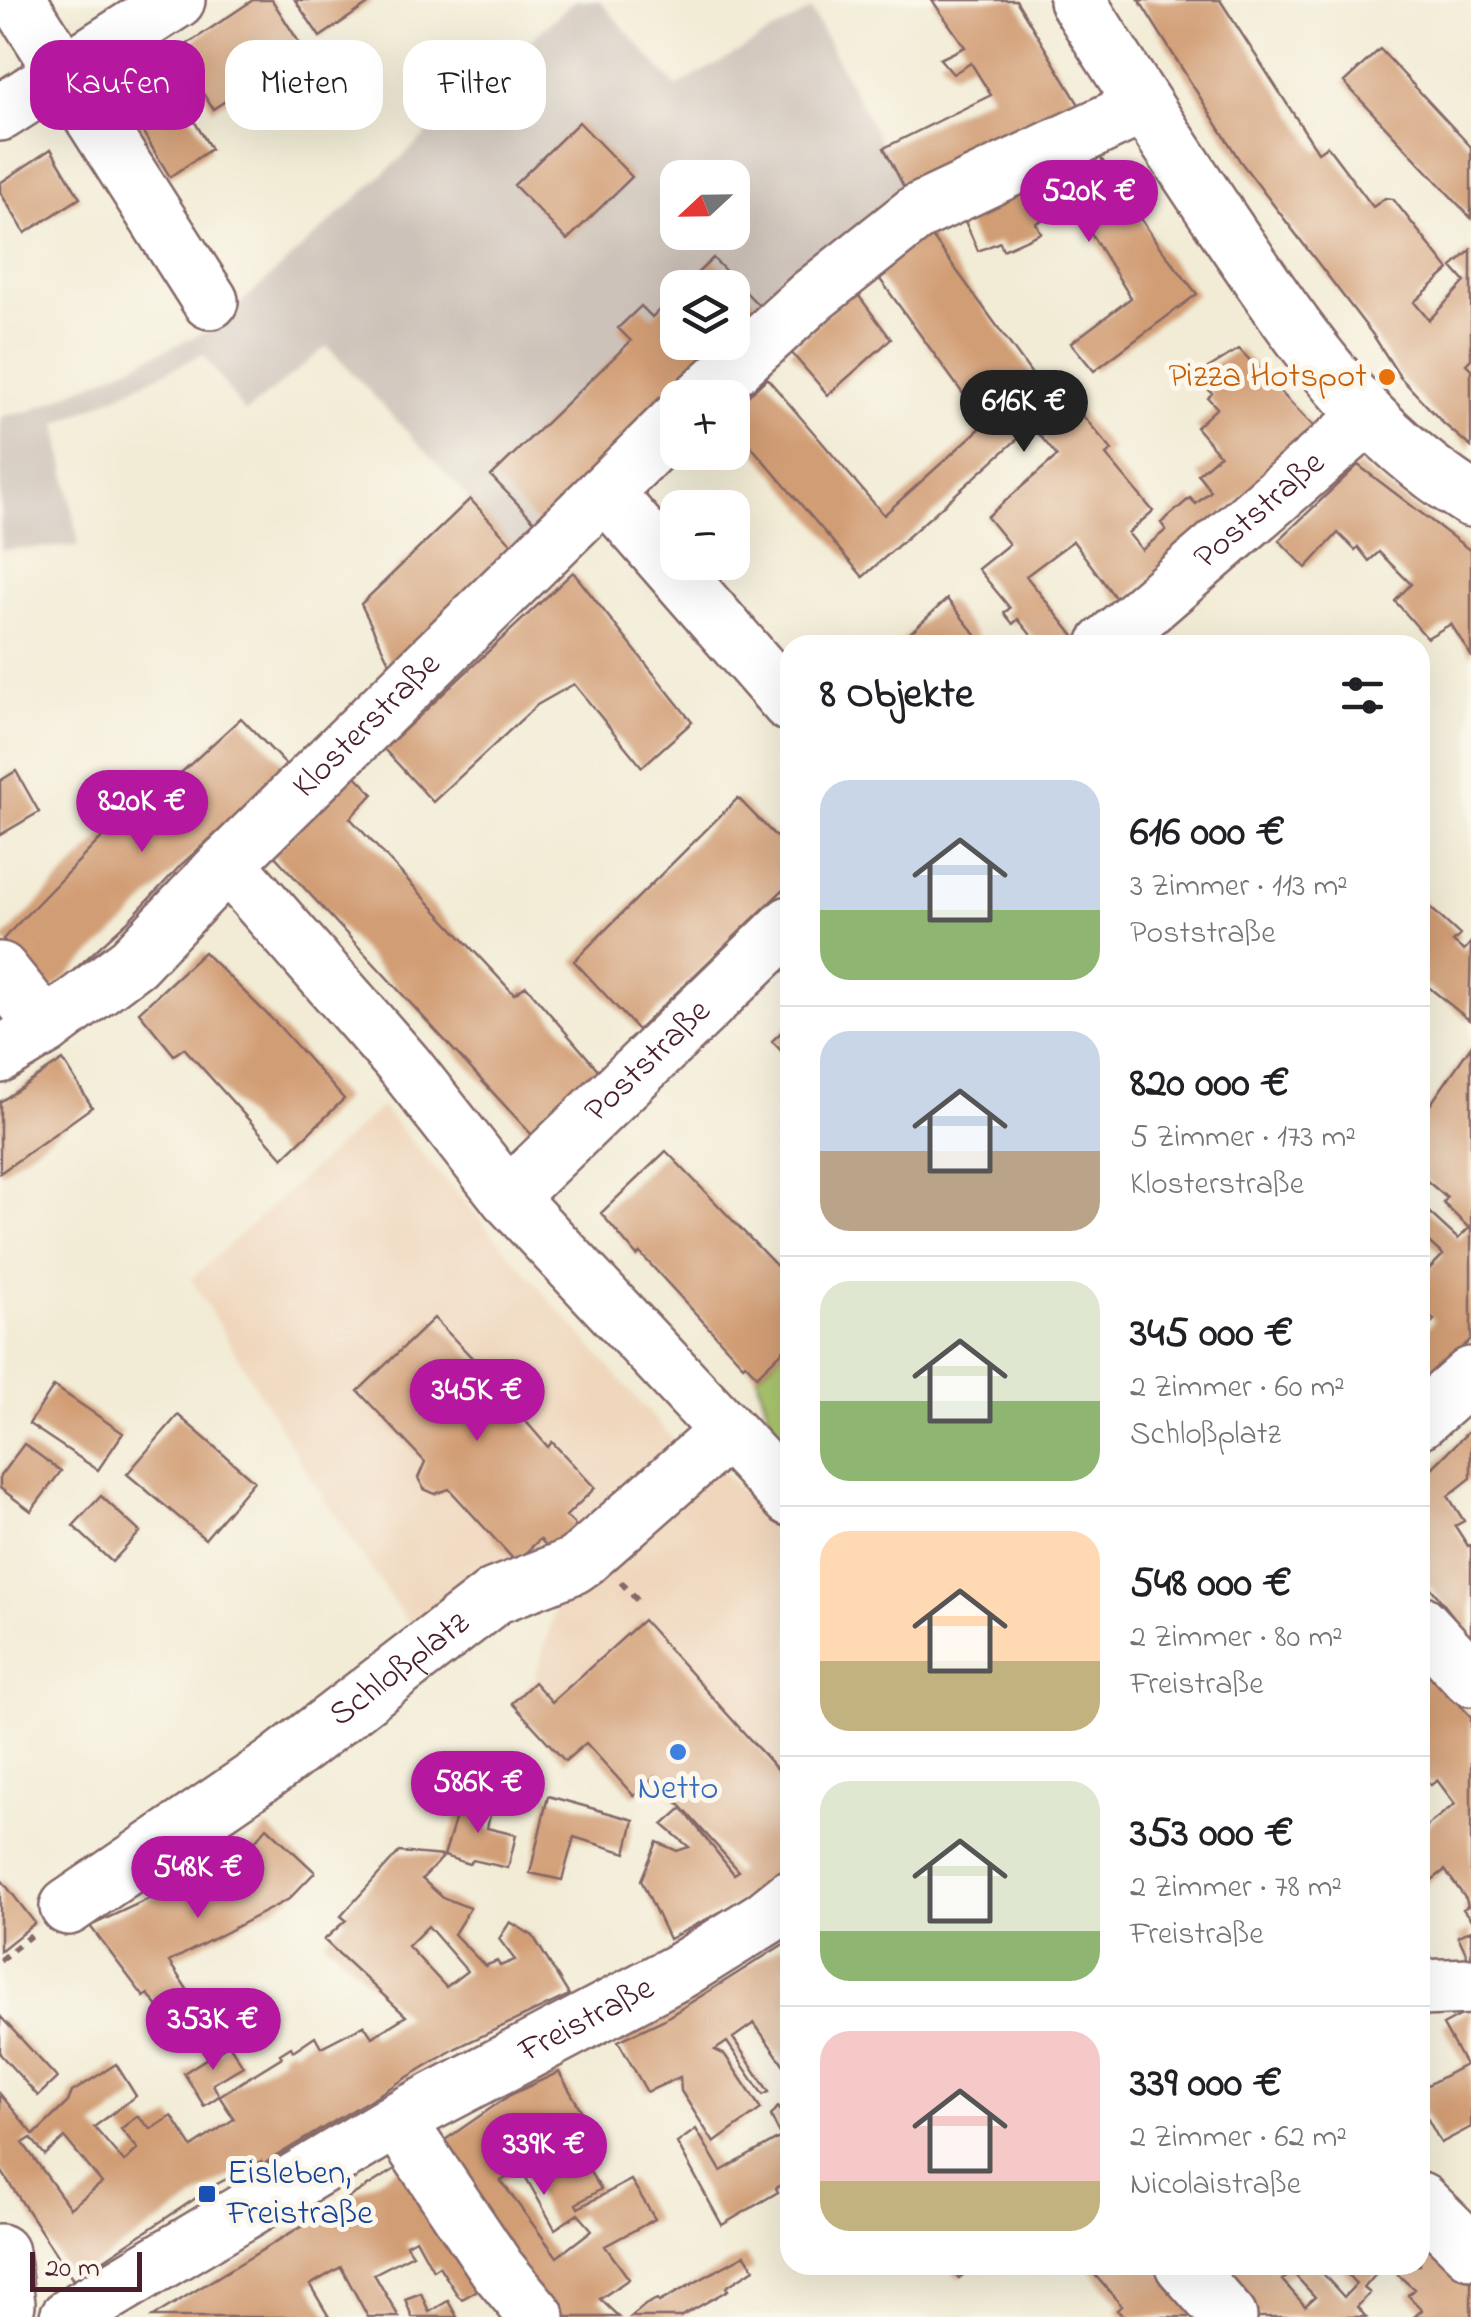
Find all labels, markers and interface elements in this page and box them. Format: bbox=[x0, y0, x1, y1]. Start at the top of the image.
chip: Kaufen bbox=[30, 40, 205, 130]
chip: Mieten bbox=[225, 40, 383, 130]
chip: Filter bbox=[403, 40, 546, 130]
north arrow bbox=[660, 160, 750, 250]
map controls bbox=[660, 160, 750, 580]
pin: 520K € bbox=[1008, 160, 1170, 245]
text: 520K € bbox=[1042, 169, 1136, 216]
button: layers bbox=[660, 270, 750, 360]
place label: Pizza Hotspot bbox=[1168, 352, 1367, 403]
marker: Pizza Hotspot bbox=[1376, 366, 1398, 388]
pin: 616K € bbox=[943, 370, 1105, 455]
text: 616K € bbox=[982, 379, 1066, 426]
button: + bbox=[660, 380, 750, 470]
street label: Poststraße bbox=[1183, 439, 1337, 582]
button: − bbox=[660, 490, 750, 580]
street label: Klosterstraße bbox=[281, 640, 453, 811]
text: 8 Objekte bbox=[820, 665, 974, 726]
icon: filters bbox=[1335, 668, 1390, 723]
pin: 820K € bbox=[61, 770, 223, 855]
text: 820K € bbox=[98, 779, 186, 826]
text: 616 000 € bbox=[1130, 803, 1285, 864]
icon: home bbox=[900, 820, 1020, 940]
text: 3 Zimmer · 113 m² bbox=[1130, 864, 1348, 911]
text: Poststraße bbox=[1130, 911, 1276, 958]
street label: Poststraße bbox=[573, 987, 723, 1135]
text: 820 000 € bbox=[1130, 1054, 1289, 1115]
icon: home bbox=[900, 1071, 1020, 1191]
text: 5 Zimmer · 173 m² bbox=[1130, 1115, 1356, 1162]
text: Klosterstraße bbox=[1130, 1162, 1304, 1209]
text: 345 000 € bbox=[1130, 1304, 1293, 1365]
icon: home bbox=[900, 1321, 1020, 1441]
pin: 345K € bbox=[396, 1359, 558, 1444]
text: 2 Zimmer · 60 m² bbox=[1130, 1365, 1345, 1412]
text: 345K € bbox=[432, 1368, 522, 1415]
text: Schloßplatz bbox=[1130, 1412, 1281, 1459]
text: 548 000 € bbox=[1130, 1554, 1292, 1615]
icon: home bbox=[900, 1571, 1020, 1691]
street label: Schloßplatz bbox=[319, 1599, 481, 1740]
text: 2 Zimmer · 80 m² bbox=[1130, 1615, 1343, 1662]
text: Freistraße bbox=[1130, 1662, 1264, 1709]
marker: Netto bbox=[667, 1741, 689, 1763]
pin: 586K € bbox=[397, 1751, 559, 1836]
text: 586K € bbox=[433, 1760, 523, 1807]
place label: Netto bbox=[637, 1764, 719, 1815]
text: 353 000 € bbox=[1130, 1804, 1293, 1865]
icon: home bbox=[900, 1821, 1020, 1941]
pin: 548K € bbox=[117, 1836, 279, 1921]
text: 548K € bbox=[153, 1845, 243, 1892]
text: 2 Zimmer · 78 m² bbox=[1130, 1865, 1342, 1912]
text: Freistraße bbox=[1130, 1912, 1264, 1959]
street label: Freistraße bbox=[509, 1963, 664, 2077]
pin: 353K € bbox=[132, 1988, 294, 2073]
text: 353K € bbox=[168, 1997, 258, 2044]
text: 339 000 € bbox=[1130, 2054, 1282, 2115]
icon: home bbox=[900, 2071, 1020, 2191]
pin: 339K € bbox=[463, 2113, 625, 2198]
text: 2 Zimmer · 62 m² bbox=[1130, 2115, 1347, 2162]
text: 339K € bbox=[503, 2122, 585, 2169]
place label: Eisleben, Freistraße bbox=[226, 2149, 373, 2240]
text: Nicolaistraße bbox=[1130, 2162, 1301, 2209]
marker: Eisleben, Freistraße bbox=[196, 2183, 218, 2205]
scale bar bbox=[30, 2247, 142, 2292]
text: 20 m bbox=[45, 2249, 100, 2290]

